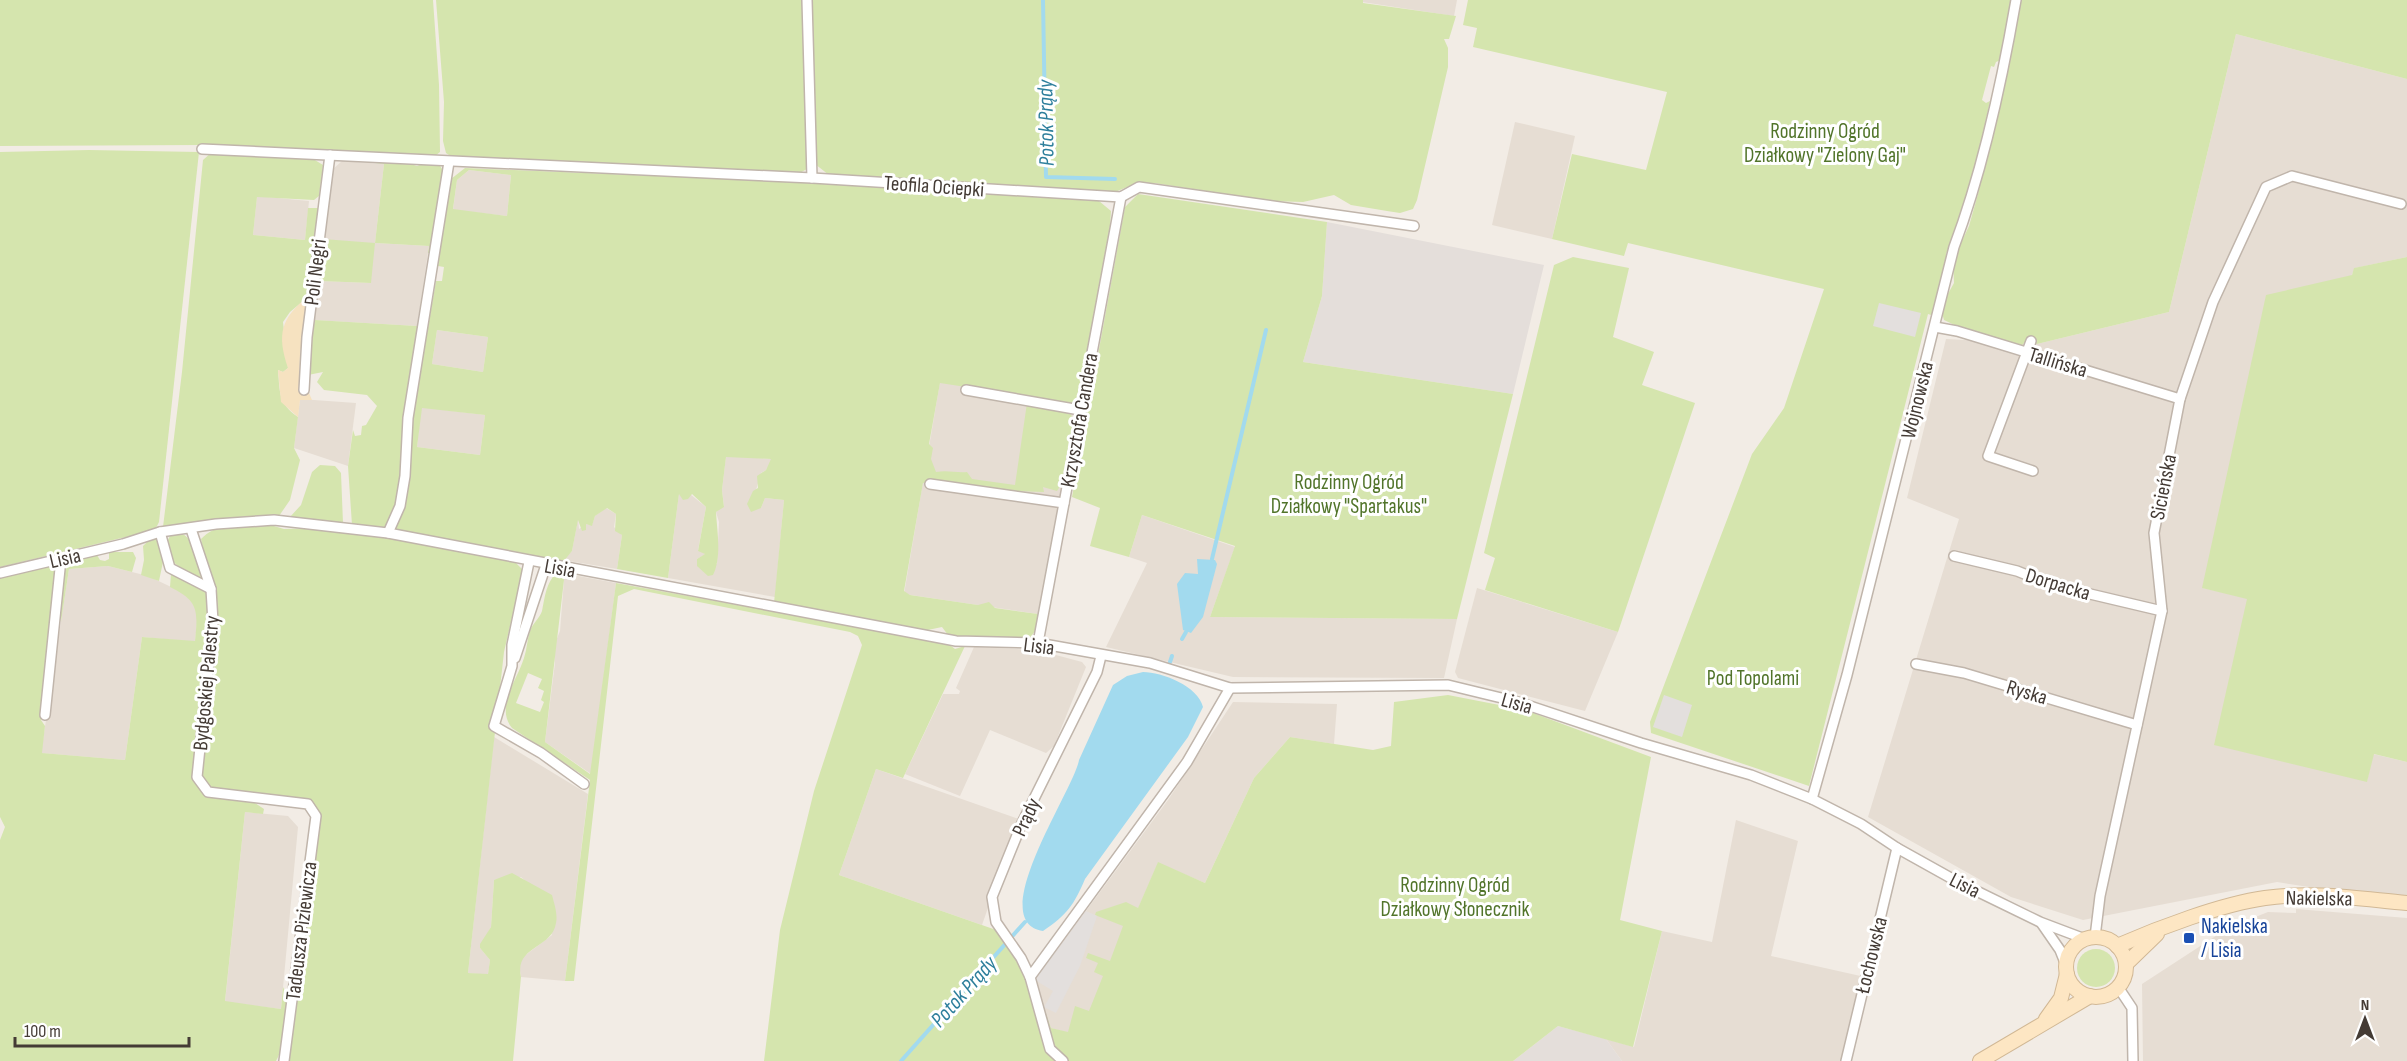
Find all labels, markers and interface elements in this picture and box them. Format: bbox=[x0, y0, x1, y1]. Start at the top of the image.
water label: Potok Prądy bbox=[1032, 79, 1061, 166]
park label: Rodzinny Ogród Działkowy "Zielony Gaj" bbox=[1744, 119, 1906, 168]
street label: Teofila Ociepki bbox=[883, 171, 985, 202]
street label: Poli Negri bbox=[299, 237, 332, 307]
street label: Tallińska bbox=[2025, 342, 2090, 383]
street label: Krzysztofa Candera bbox=[1055, 351, 1104, 489]
street label: Wojnowska bbox=[1896, 359, 1939, 441]
street label: Sicieńska bbox=[2145, 452, 2182, 522]
park label: Rodzinny Ogród Działkowy "Spartakus" bbox=[1271, 470, 1427, 519]
street label: Lisia bbox=[47, 543, 83, 574]
street label: Lisia bbox=[542, 553, 577, 584]
street label: Dorpacka bbox=[2022, 563, 2093, 606]
street label: Bydgoskiej Palestry bbox=[188, 615, 225, 751]
street label: Lisia bbox=[1022, 632, 1056, 661]
park label: Pod Topolami bbox=[1707, 666, 1799, 691]
street label: Ryska bbox=[2004, 675, 2050, 710]
street label: Lisia bbox=[1498, 687, 1535, 720]
street label: Prądy bbox=[1007, 794, 1046, 840]
street label: Tadeusza Piziewicza bbox=[281, 860, 322, 1002]
street label: Lisia bbox=[1945, 867, 1984, 904]
park label: Rodzinny Ogród Działkowy Słonecznik bbox=[1380, 873, 1530, 922]
street label: Nakielska bbox=[2285, 885, 2353, 912]
street label: Łochowska bbox=[1850, 914, 1893, 997]
place label: Nakielska / Lisia bbox=[2201, 914, 2268, 963]
marker: Nakielska / Lisia bbox=[2182, 931, 2196, 945]
water label: Potok Prądy bbox=[925, 950, 1003, 1033]
north arrow bbox=[2335, 989, 2395, 1049]
text: N bbox=[2361, 996, 2369, 1015]
scale bar bbox=[15, 1010, 189, 1048]
text: 100 m bbox=[24, 1021, 61, 1042]

